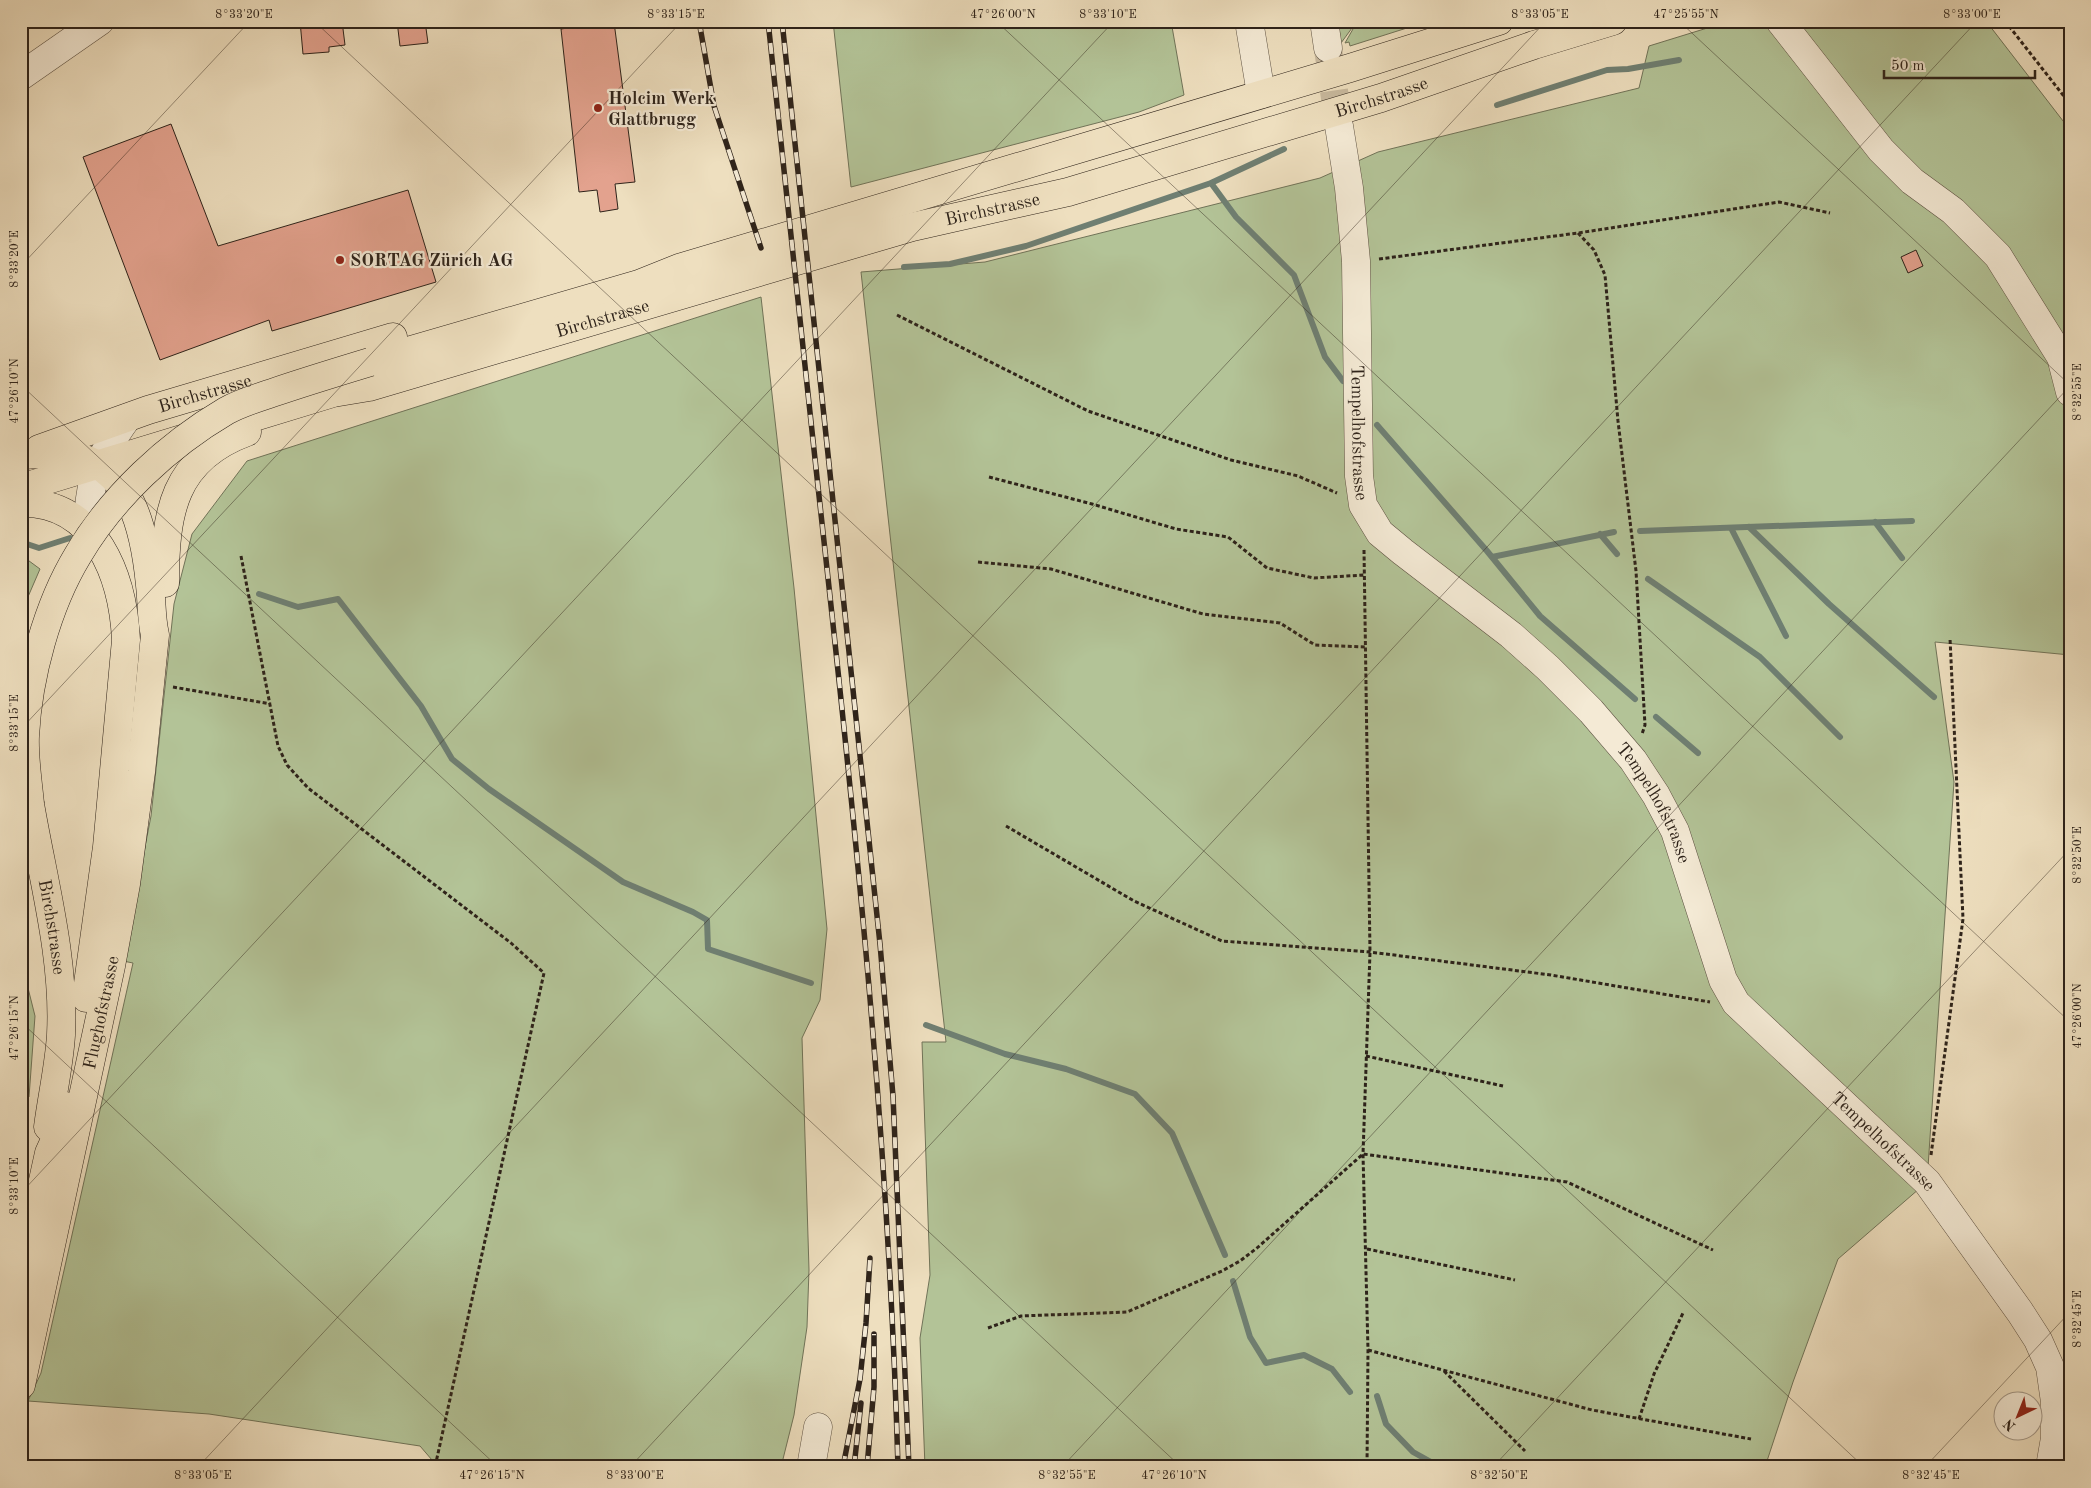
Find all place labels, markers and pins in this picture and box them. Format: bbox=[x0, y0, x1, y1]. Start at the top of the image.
place label: Holcim Werk Glattbrugg bbox=[608, 90, 715, 129]
marker: Holcim Werk Glattbrugg bbox=[592, 102, 604, 114]
place label: SORTAG Zürich AG bbox=[350, 252, 513, 270]
marker: SORTAG Zürich AG bbox=[334, 254, 346, 266]

